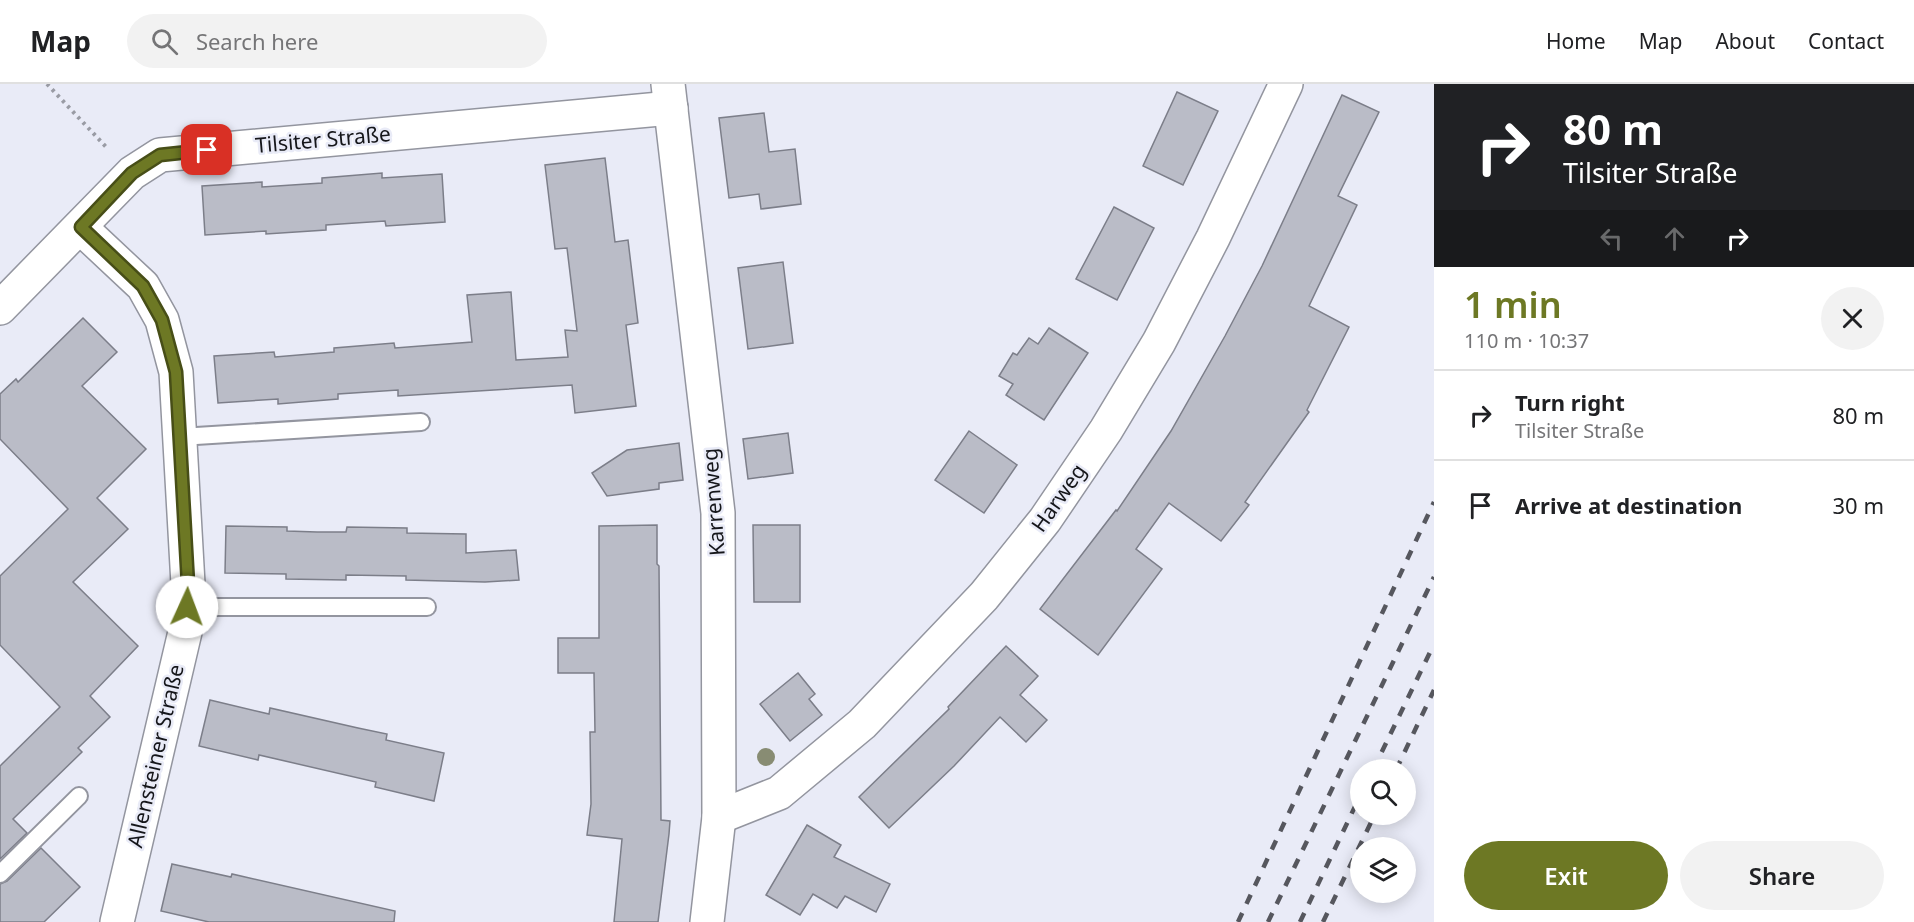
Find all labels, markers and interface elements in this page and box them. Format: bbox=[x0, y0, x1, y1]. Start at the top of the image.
search box bbox=[127, 14, 547, 68]
text: Map bbox=[30, 22, 91, 60]
icon: search bbox=[148, 25, 181, 58]
text: Search here bbox=[196, 26, 318, 56]
text: Home bbox=[1546, 27, 1606, 55]
text: Map bbox=[1639, 27, 1682, 55]
text: About bbox=[1715, 27, 1775, 55]
text: Contact bbox=[1808, 27, 1884, 55]
text: 80 m bbox=[1563, 100, 1663, 157]
icon: right bbox=[1464, 108, 1542, 186]
street label: Tilsiter Straße bbox=[254, 119, 392, 159]
pin bbox=[181, 124, 232, 175]
icon: arrive bbox=[190, 133, 223, 166]
text: Tilsiter Straße bbox=[1563, 154, 1738, 191]
icon: left bbox=[1595, 222, 1628, 255]
icon: ahead bbox=[1658, 222, 1691, 255]
icon: right bbox=[1721, 222, 1754, 255]
text: 1 min bbox=[1464, 280, 1562, 329]
button: close bbox=[1821, 287, 1884, 350]
text: 110 m · 10:37 bbox=[1464, 327, 1589, 354]
text: Turn right bbox=[1515, 387, 1625, 417]
icon: right bbox=[1464, 399, 1497, 432]
text: 80 m bbox=[1833, 400, 1884, 430]
text: Tilsiter Straße bbox=[1515, 417, 1644, 444]
street label: Karrenweg bbox=[695, 447, 731, 557]
street label: Harweg bbox=[1025, 458, 1092, 537]
icon: arrive bbox=[1464, 489, 1497, 522]
text: Arrive at destination bbox=[1515, 490, 1742, 520]
text: 30 m bbox=[1833, 490, 1884, 520]
position arrow bbox=[155, 575, 219, 639]
street label: Allensteiner Straße bbox=[120, 661, 190, 850]
map controls bbox=[1350, 759, 1416, 903]
button: search bbox=[1350, 759, 1416, 825]
button: layers bbox=[1350, 837, 1416, 903]
button: Exit bbox=[1464, 841, 1668, 910]
button: Share bbox=[1680, 841, 1884, 910]

